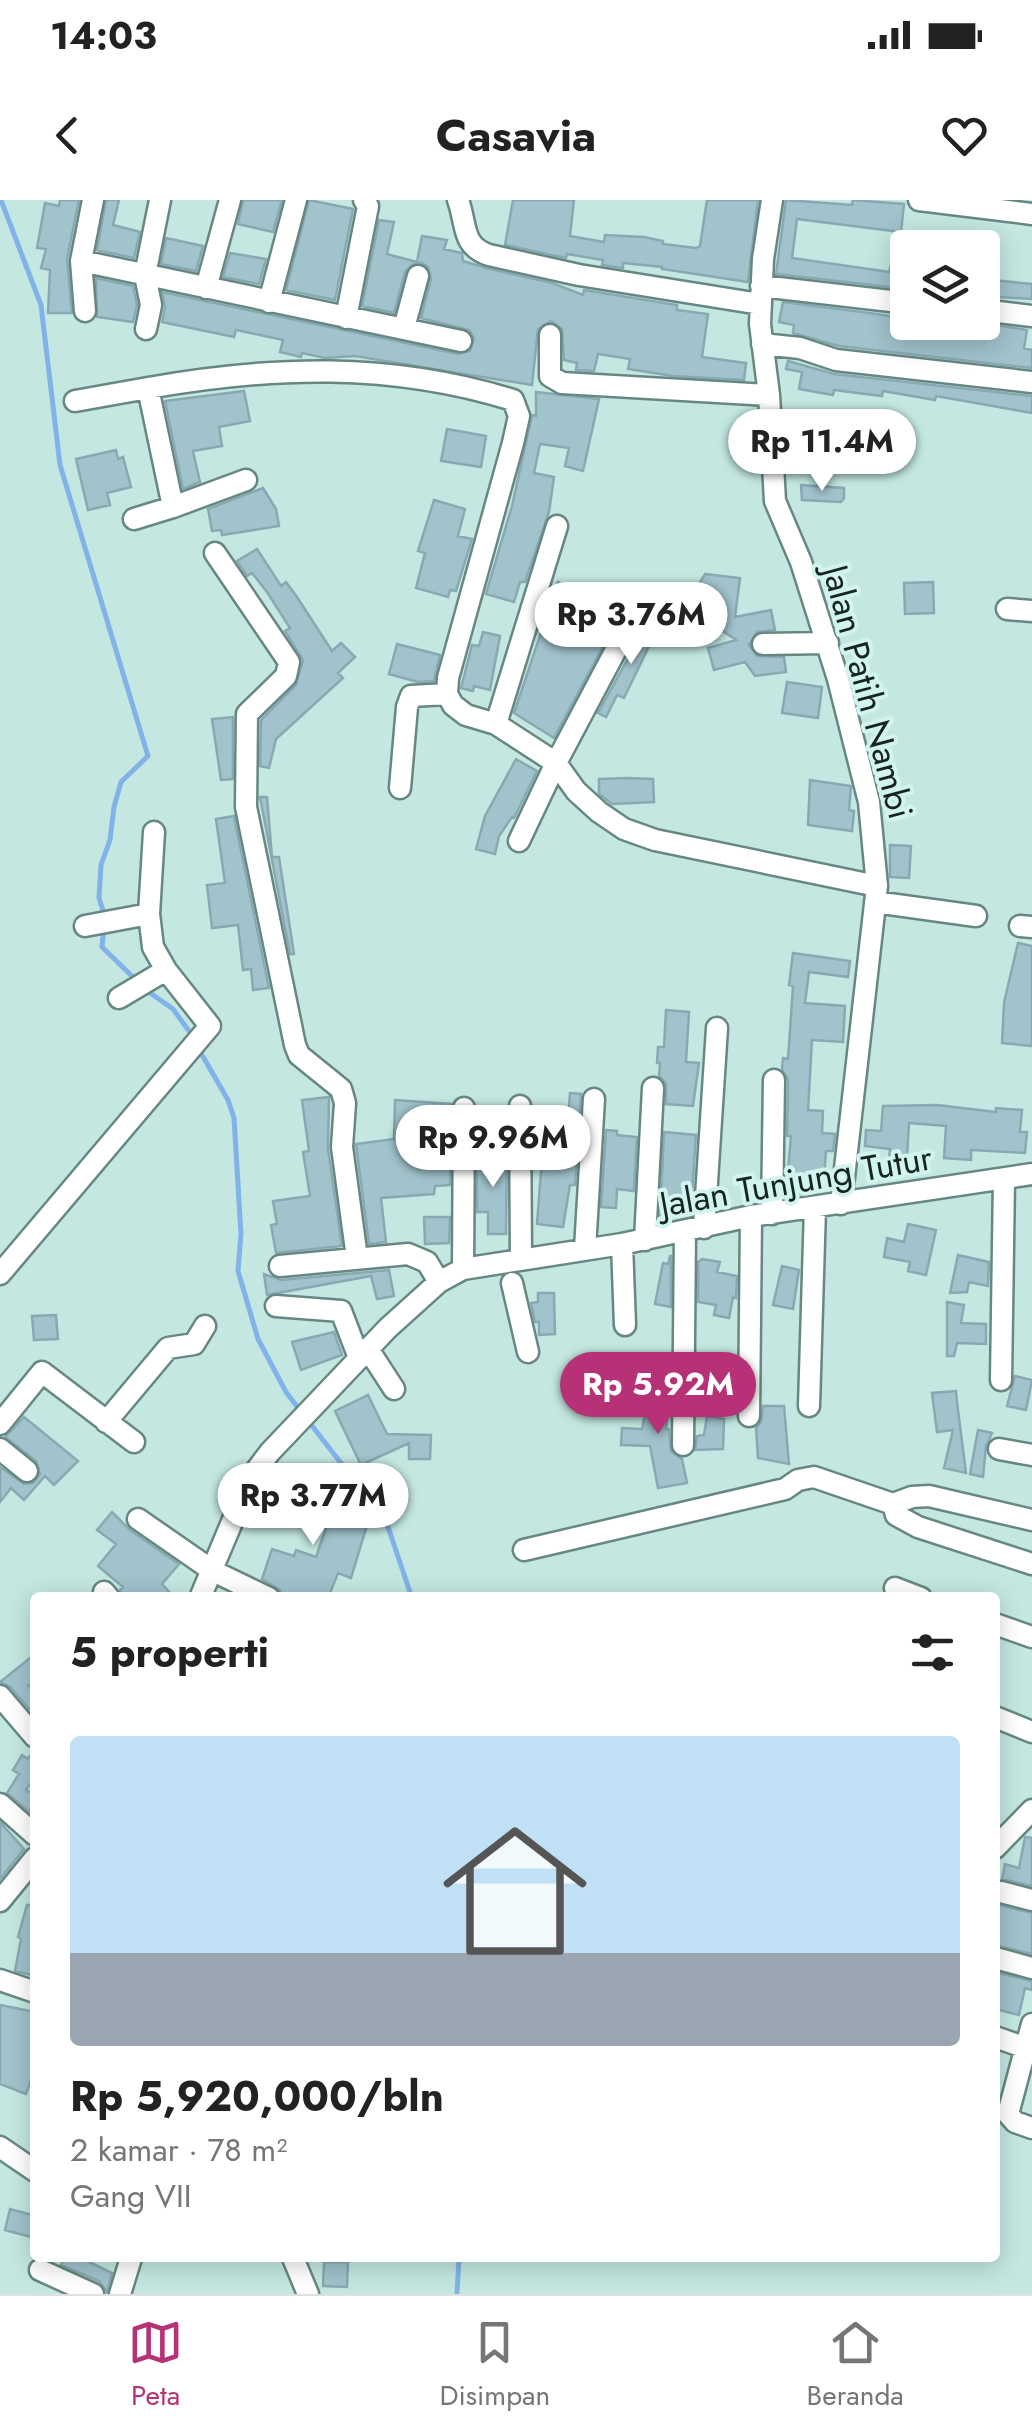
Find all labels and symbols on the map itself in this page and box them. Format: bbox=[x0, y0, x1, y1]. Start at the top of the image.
pin: Rp 11.4M bbox=[719, 409, 925, 494]
street label: Jalan Patih Nambi bbox=[809, 556, 926, 824]
pin: Rp 3.76M bbox=[528, 582, 734, 667]
pin: Rp 9.96M bbox=[390, 1105, 596, 1190]
street label: Jalan Tunjung Tutur bbox=[652, 1132, 936, 1230]
pin: Rp 5.92M bbox=[555, 1352, 761, 1437]
pin: Rp 3.77M bbox=[210, 1463, 416, 1548]

